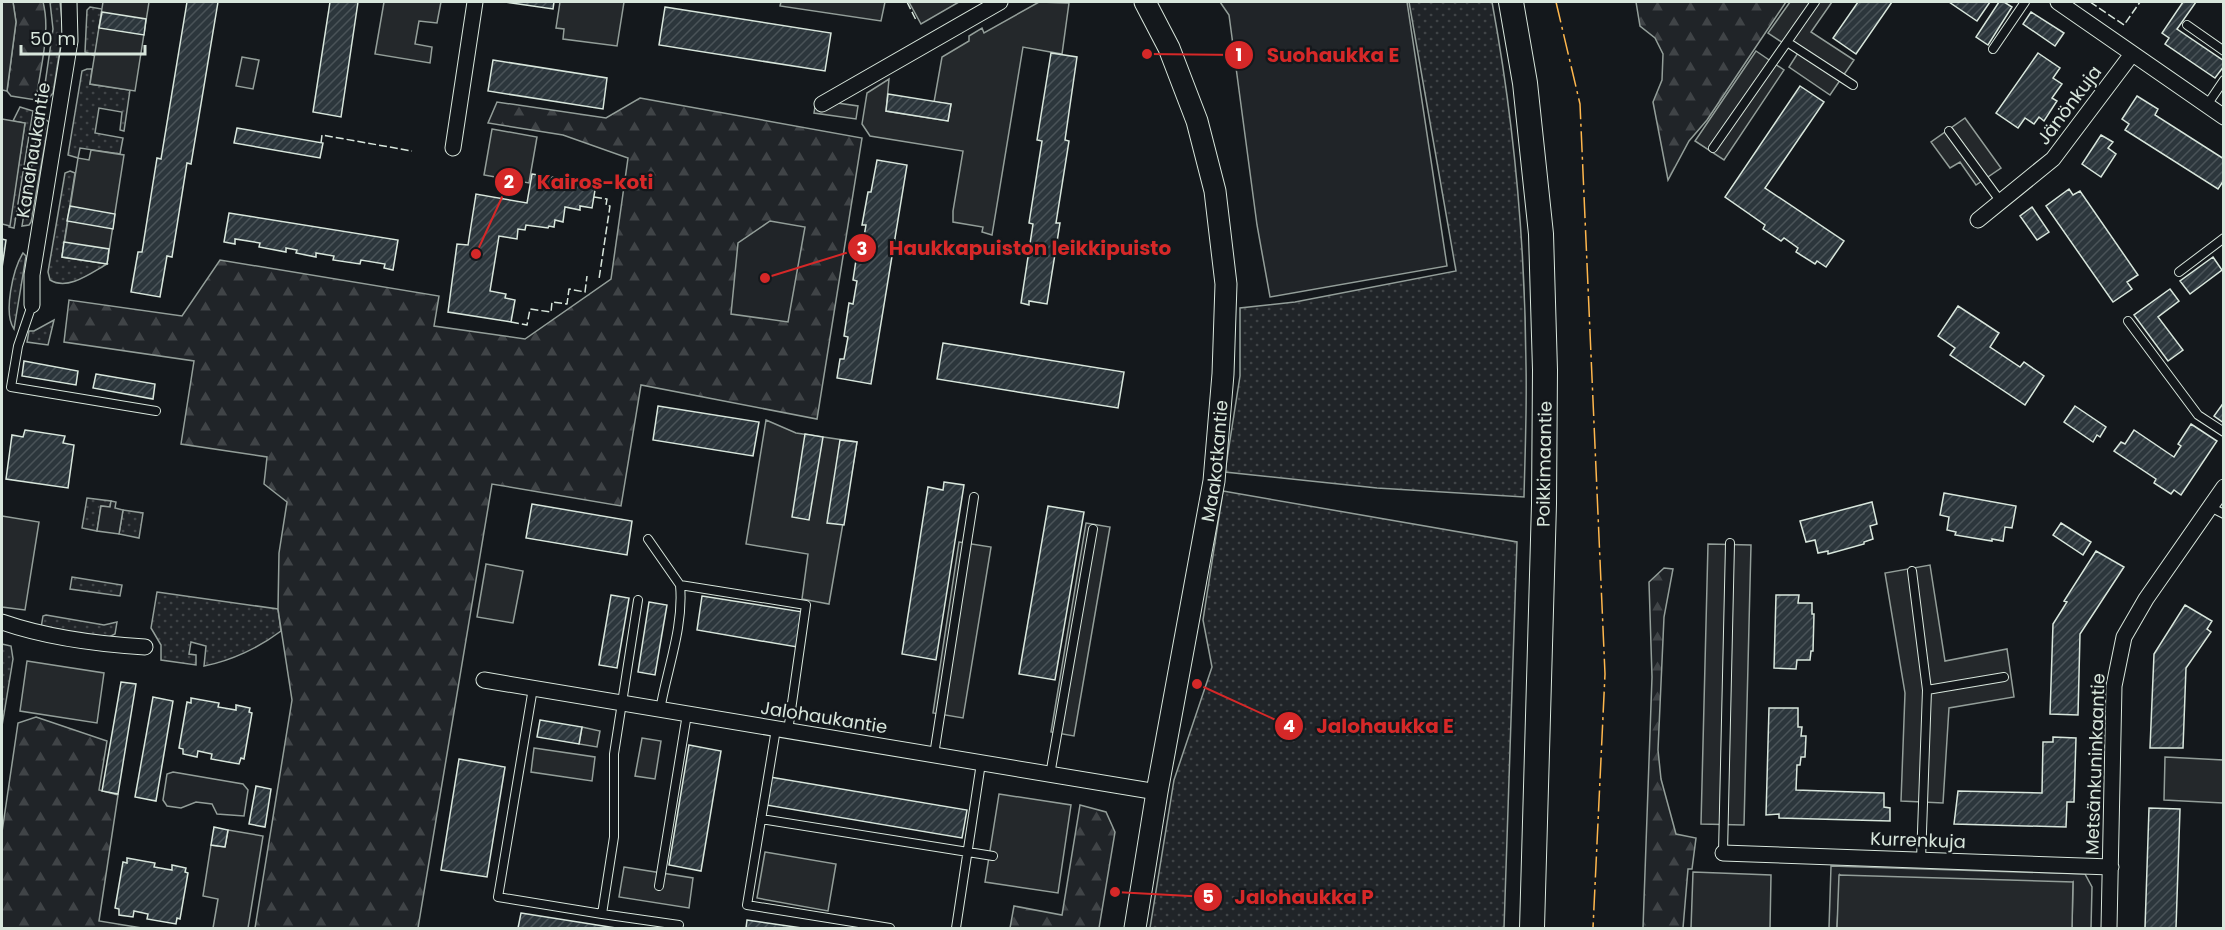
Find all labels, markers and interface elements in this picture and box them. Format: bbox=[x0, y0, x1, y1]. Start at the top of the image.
scale bar bbox=[21, 18, 146, 56]
text: 50 m bbox=[30, 26, 76, 51]
callout: Suohaukka E bbox=[1224, 36, 1411, 74]
text: Suohaukka E bbox=[1267, 41, 1399, 69]
text: 1 bbox=[1236, 42, 1242, 67]
street label: Jänönkuja bbox=[2031, 60, 2107, 150]
street label: Kanahaukantie bbox=[10, 80, 56, 220]
callout: Kairos-koti bbox=[494, 163, 665, 201]
text: Kairos-koti bbox=[537, 168, 653, 196]
text: 2 bbox=[504, 169, 514, 194]
callout: Haukkapuiston leikkipuisto bbox=[847, 229, 1183, 267]
text: Haukkapuiston leikkipuisto bbox=[889, 234, 1171, 262]
text: 3 bbox=[857, 236, 867, 261]
street label: Maakotkantie bbox=[1194, 399, 1233, 524]
street label: Poikkimaantie bbox=[1530, 401, 1558, 527]
street label: Metsänkuninkaantie bbox=[2079, 673, 2111, 855]
street label: Jalohaukantie bbox=[759, 695, 889, 739]
callout: Jalohaukka E bbox=[1274, 707, 1465, 745]
text: Jalohaukka E bbox=[1316, 712, 1454, 740]
text: 4 bbox=[1283, 713, 1295, 738]
street label: Kurrenkuja bbox=[1870, 826, 1966, 854]
callout: Jalohaukka P bbox=[1193, 878, 1386, 916]
text: Jalohaukka P bbox=[1234, 883, 1374, 911]
text: 5 bbox=[1202, 884, 1214, 909]

